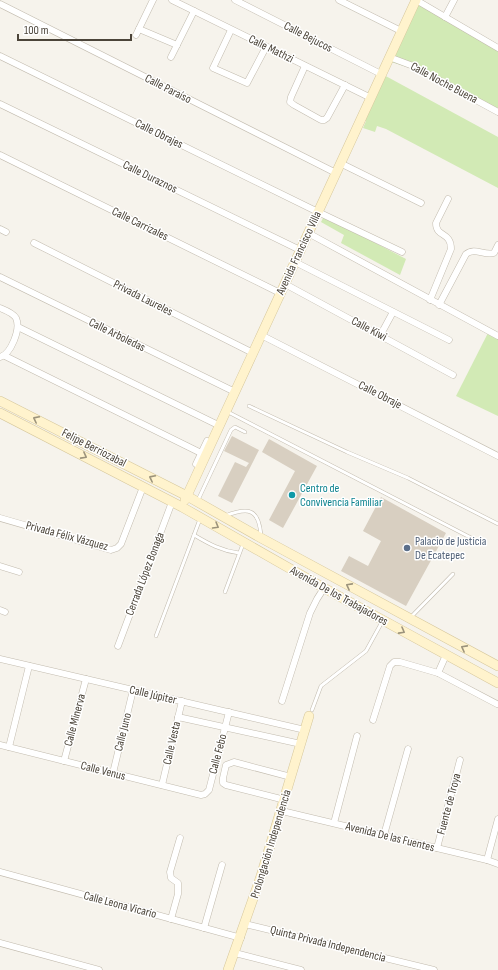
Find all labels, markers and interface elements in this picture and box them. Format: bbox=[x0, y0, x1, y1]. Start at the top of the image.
scale bar bbox=[18, 16, 131, 42]
street label: Calle Bejucos bbox=[281, 18, 335, 56]
text: 100 m bbox=[24, 23, 49, 38]
street label: Calle Mathzi bbox=[246, 32, 296, 66]
street label: Calle Noche Buena bbox=[408, 59, 481, 107]
street label: Calle Paraíso bbox=[142, 71, 194, 107]
street label: Calle Obrajes bbox=[133, 116, 185, 152]
street label: Calle Duraznos bbox=[120, 157, 180, 197]
street label: Calle Carrizales bbox=[109, 204, 171, 244]
street label: Avenida Francisco Villa bbox=[273, 208, 325, 298]
street label: Privada Laureles bbox=[111, 277, 175, 319]
street label: Calle Kiwi bbox=[349, 313, 389, 345]
street label: Calle Arboledas bbox=[86, 315, 148, 355]
street label: Calle Obraje bbox=[356, 378, 405, 412]
one-way arrow bbox=[33, 416, 41, 424]
street label: Felipe Berriozabal bbox=[59, 425, 129, 471]
one-way arrow bbox=[80, 452, 88, 459]
one-way arrow bbox=[149, 475, 156, 483]
place label: Centro de Convivencia Familiar bbox=[300, 481, 383, 510]
marker: Centro de Convivencia Familiar bbox=[287, 490, 297, 500]
street label: Privada Félix Vázquez bbox=[24, 518, 110, 554]
one-way arrow bbox=[212, 521, 219, 529]
street label: Cerrada López Bonaga bbox=[122, 530, 168, 618]
place label: Palacio de Justicia De Ecatepec bbox=[415, 534, 487, 563]
marker: Palacio de Justicia De Ecatepec bbox=[402, 543, 412, 553]
street label: Avenida De los Trabajadores bbox=[286, 562, 391, 629]
one-way arrow bbox=[346, 583, 354, 590]
one-way arrow bbox=[398, 626, 405, 633]
one-way arrow bbox=[461, 645, 468, 652]
street label: Calle Júpiter bbox=[128, 682, 179, 708]
street label: Calle Minerva bbox=[61, 692, 89, 748]
street label: Calle Juno bbox=[111, 711, 135, 753]
street label: Calle Vesta bbox=[160, 720, 184, 766]
street label: Calle Febo bbox=[206, 732, 231, 776]
street label: Calle Venus bbox=[79, 758, 127, 784]
street label: Fuente de Troya bbox=[434, 771, 464, 836]
street label: Prolongación Independencia bbox=[247, 787, 295, 900]
street label: Avenida De las Fuentes bbox=[343, 818, 436, 855]
street label: Calle Leona Vicario bbox=[82, 888, 158, 922]
street label: Quinta Privada Independencia bbox=[269, 922, 388, 966]

